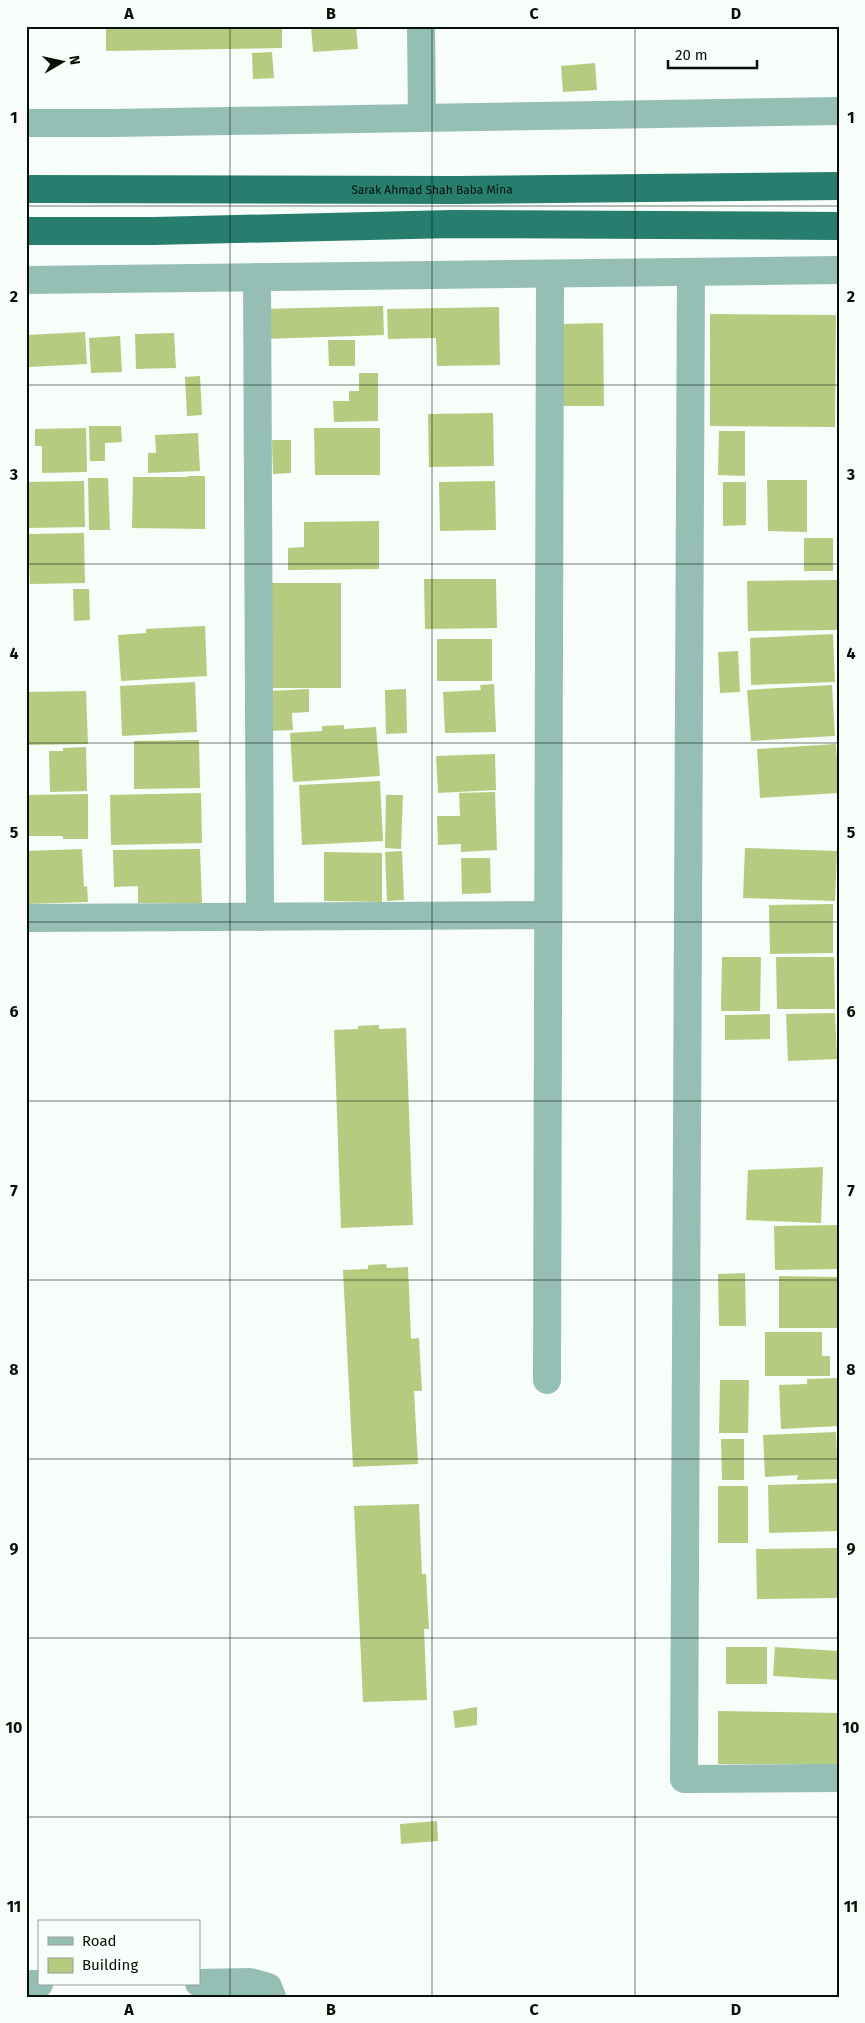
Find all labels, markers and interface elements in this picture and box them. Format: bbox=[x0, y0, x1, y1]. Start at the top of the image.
text: A bbox=[123, 4, 134, 23]
text: B bbox=[326, 4, 336, 23]
text: C bbox=[529, 4, 539, 23]
text: D bbox=[731, 4, 741, 23]
north arrow bbox=[38, 38, 88, 88]
scale bar bbox=[668, 38, 756, 70]
text: 20 m bbox=[675, 46, 708, 64]
text: N bbox=[65, 54, 83, 66]
text: 1 bbox=[10, 108, 18, 127]
text: 1 bbox=[847, 108, 855, 127]
street label: Sarak Ahmad Shah Baba Mina bbox=[351, 182, 513, 197]
text: 2 bbox=[10, 287, 18, 306]
text: 2 bbox=[847, 287, 855, 306]
text: 3 bbox=[9, 465, 18, 484]
text: 3 bbox=[846, 465, 855, 484]
text: 4 bbox=[9, 644, 19, 663]
text: 4 bbox=[846, 644, 856, 663]
text: 5 bbox=[10, 823, 19, 842]
text: 5 bbox=[847, 823, 856, 842]
text: 6 bbox=[9, 1002, 19, 1021]
text: 6 bbox=[846, 1002, 856, 1021]
text: 7 bbox=[10, 1181, 18, 1200]
text: 7 bbox=[847, 1181, 855, 1200]
text: 8 bbox=[9, 1360, 19, 1379]
text: 8 bbox=[846, 1360, 856, 1379]
text: 9 bbox=[10, 1539, 19, 1558]
text: 9 bbox=[847, 1539, 856, 1558]
text: 10 bbox=[6, 1718, 22, 1737]
text: 10 bbox=[843, 1718, 859, 1737]
text: 11 bbox=[7, 1897, 21, 1916]
text: 11 bbox=[844, 1897, 858, 1916]
legend bbox=[38, 1920, 200, 1986]
text: Road bbox=[82, 1932, 117, 1950]
text: Building bbox=[82, 1956, 138, 1974]
text: A bbox=[123, 2000, 134, 2019]
text: B bbox=[326, 2000, 336, 2019]
text: C bbox=[529, 2000, 539, 2019]
text: D bbox=[731, 2000, 741, 2019]

